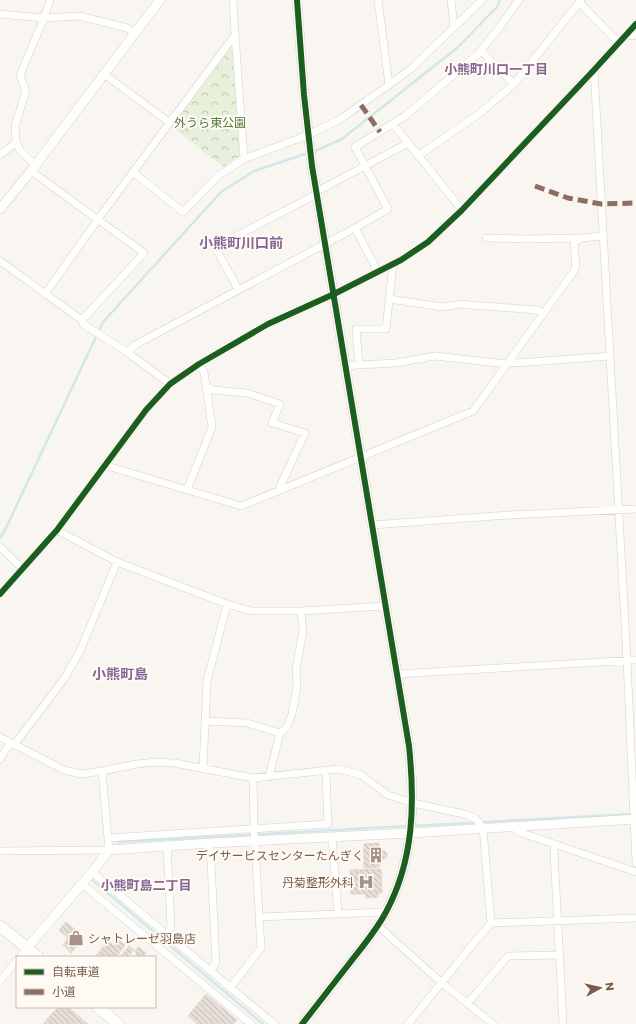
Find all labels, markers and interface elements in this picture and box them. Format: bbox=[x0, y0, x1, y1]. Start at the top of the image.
district label: 小熊町川口一丁目 bbox=[444, 60, 548, 79]
park label: 外うら東公園 bbox=[174, 114, 246, 131]
district label: 小熊町川口前 bbox=[199, 233, 283, 253]
district label: 小熊町島 bbox=[92, 664, 148, 684]
building icon: デイサービスセンターたんぎく bbox=[367, 846, 385, 864]
place label: デイサービスセンターたんぎく bbox=[196, 847, 364, 864]
hospital icon: 丹菊整形外科 bbox=[357, 873, 375, 891]
place label: 丹菊整形外科 bbox=[282, 874, 354, 891]
district label: 小熊町島二丁目 bbox=[100, 876, 192, 895]
shop icon: シャトレーゼ羽島店 bbox=[67, 929, 85, 947]
place label: シャトレーゼ羽島店 bbox=[88, 930, 196, 947]
legend bbox=[16, 956, 156, 1008]
text: 自転車道 bbox=[52, 963, 100, 980]
north arrow bbox=[580, 968, 620, 1008]
text: N bbox=[601, 981, 618, 992]
text: 小道 bbox=[52, 983, 76, 1000]

